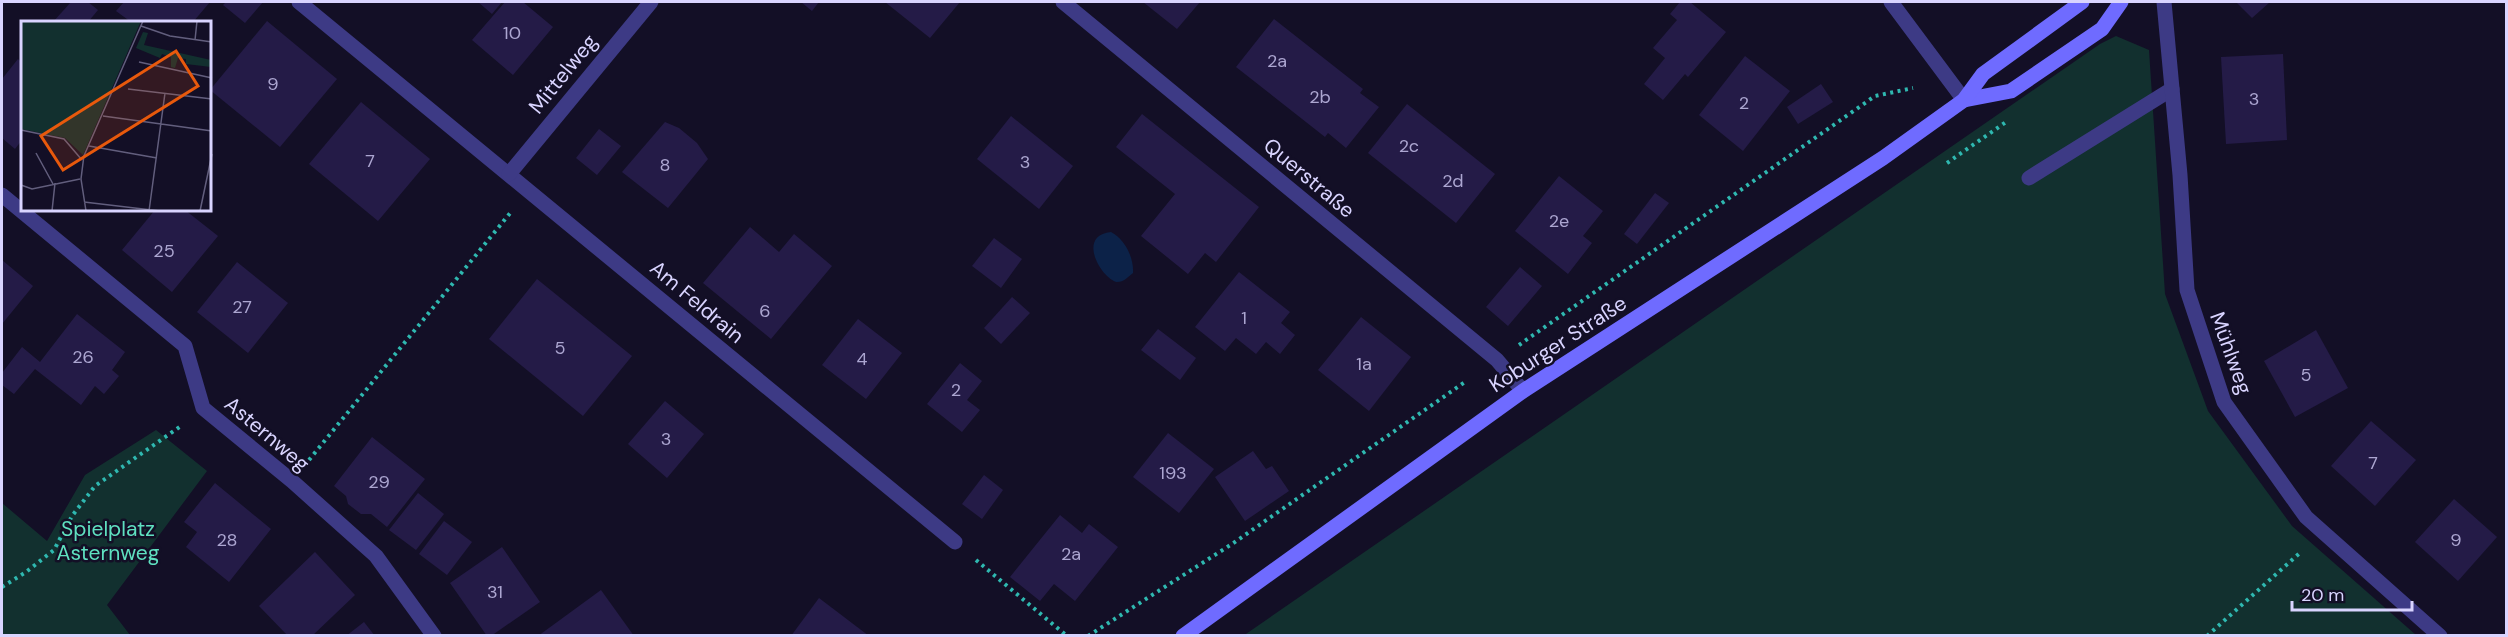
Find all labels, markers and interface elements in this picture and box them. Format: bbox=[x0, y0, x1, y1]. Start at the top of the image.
inset map bbox=[21, 21, 212, 212]
house number: 10 bbox=[503, 21, 521, 45]
street label: Mittelweg bbox=[522, 28, 604, 120]
house number: 2a bbox=[1267, 49, 1287, 73]
house number: 9 bbox=[267, 72, 279, 96]
house number: 2b bbox=[1309, 85, 1331, 109]
house number: 3 bbox=[2249, 87, 2259, 111]
house number: 2 bbox=[1739, 91, 1749, 115]
street label: Querstraße bbox=[1257, 132, 1361, 224]
house number: 2c bbox=[1399, 134, 1419, 158]
house number: 7 bbox=[365, 149, 375, 173]
house number: 3 bbox=[1020, 150, 1030, 174]
house number: 8 bbox=[660, 153, 670, 177]
house number: 2d bbox=[1442, 169, 1464, 193]
house number: 2e bbox=[1549, 209, 1569, 233]
house number: 25 bbox=[153, 239, 175, 263]
street label: Am Feldrain bbox=[644, 254, 750, 350]
street label: Koburger Straße bbox=[1484, 289, 1632, 399]
house number: 27 bbox=[232, 295, 252, 319]
house number: 6 bbox=[759, 299, 771, 323]
house number: 1 bbox=[1241, 306, 1247, 330]
street label: Mühlweg bbox=[2203, 308, 2259, 398]
house number: 5 bbox=[555, 336, 565, 360]
house number: 26 bbox=[72, 345, 94, 369]
house number: 4 bbox=[857, 347, 868, 371]
house number: 1a bbox=[1356, 352, 1372, 376]
house number: 5 bbox=[2301, 363, 2311, 387]
house number: 2 bbox=[951, 378, 961, 402]
street label: Asternweg bbox=[219, 390, 316, 478]
house number: 3 bbox=[661, 427, 671, 451]
house number: 7 bbox=[2368, 451, 2378, 475]
house number: 193 bbox=[1159, 461, 1187, 485]
house number: 29 bbox=[368, 470, 390, 494]
park label: Spielplatz Asternweg bbox=[57, 515, 160, 567]
house number: 28 bbox=[216, 528, 238, 552]
house number: 9 bbox=[2450, 528, 2462, 552]
house number: 2a bbox=[1061, 542, 1081, 566]
scale bar bbox=[2292, 574, 2412, 612]
house number: 31 bbox=[487, 580, 503, 604]
text: 20 m bbox=[2301, 583, 2344, 607]

